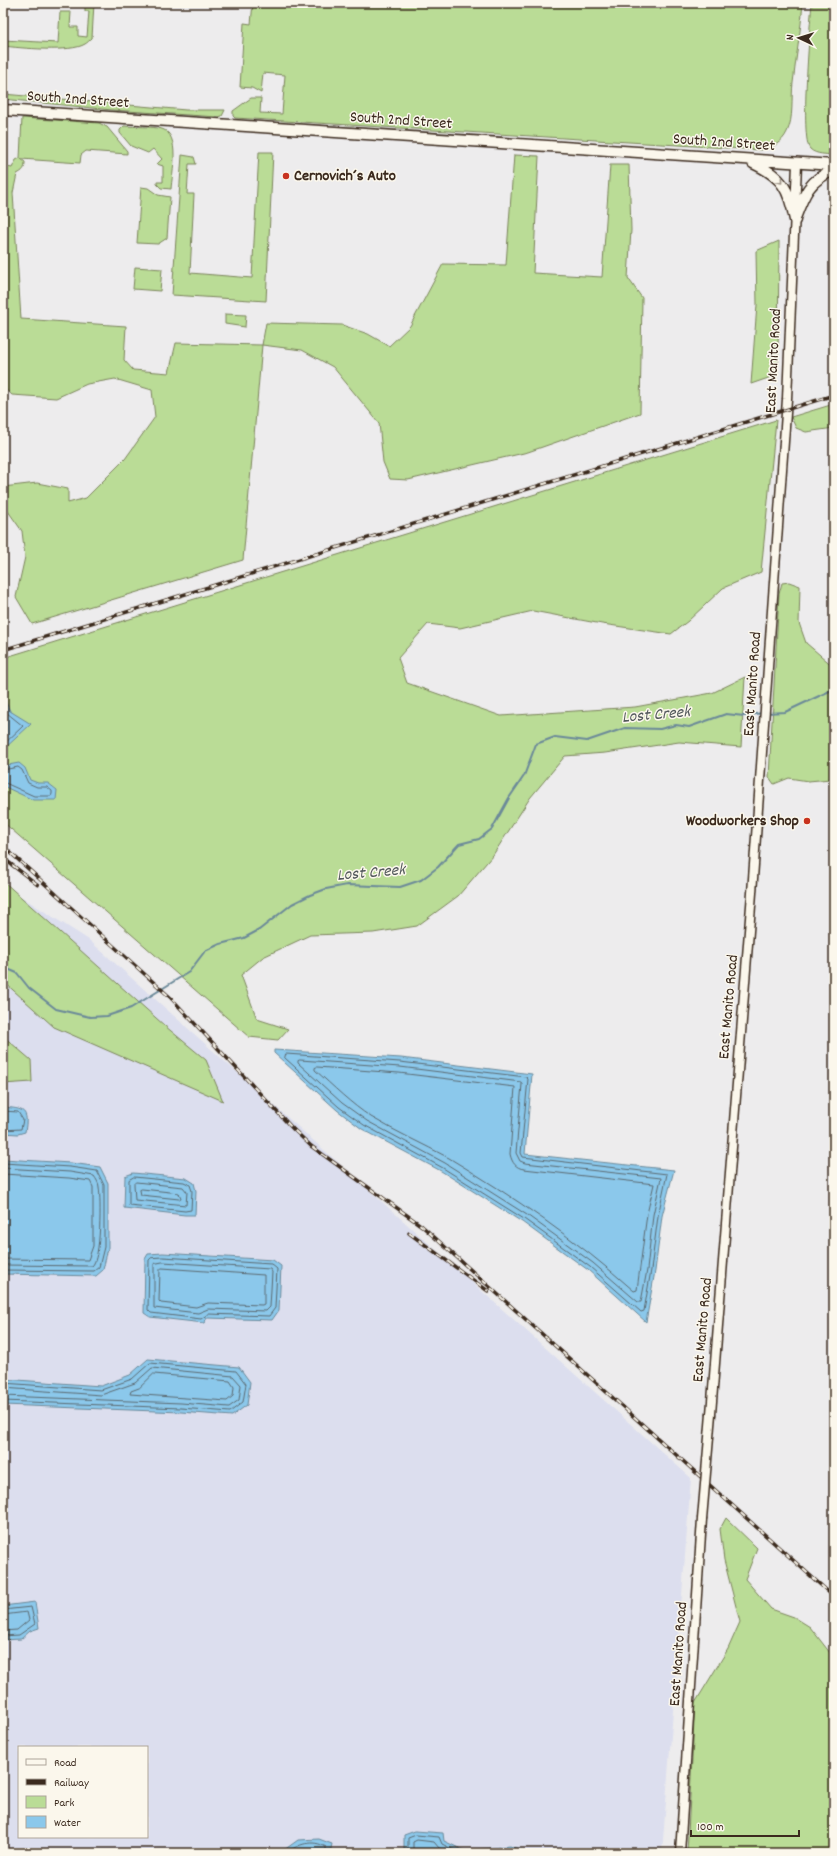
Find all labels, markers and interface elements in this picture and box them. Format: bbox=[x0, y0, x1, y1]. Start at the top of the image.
north arrow bbox=[779, 18, 819, 58]
text: N bbox=[783, 34, 799, 41]
street label: South 2nd Street bbox=[26, 85, 130, 115]
street label: South 2nd Street bbox=[349, 106, 453, 136]
street label: South 2nd Street bbox=[672, 128, 776, 158]
place label: Cernovich´s Auto bbox=[294, 165, 396, 188]
marker: Cernovich´s Auto bbox=[281, 171, 291, 181]
one-way arrow bbox=[776, 176, 783, 184]
street label: East Manito Road bbox=[760, 308, 788, 414]
street label: East Manito Road bbox=[738, 631, 768, 737]
water label: Lost Creek bbox=[621, 701, 693, 731]
place label: Woodworkers Shop bbox=[686, 810, 799, 833]
marker: Woodworkers Shop bbox=[802, 816, 812, 826]
water label: Lost Creek bbox=[336, 859, 408, 889]
street label: East Manito Road bbox=[713, 954, 745, 1060]
street label: East Manito Road bbox=[687, 1277, 719, 1383]
street label: East Manito Road bbox=[664, 1601, 694, 1707]
legend bbox=[18, 1746, 148, 1838]
text: Road bbox=[54, 1755, 76, 1772]
text: Railway bbox=[54, 1775, 90, 1792]
text: Park bbox=[54, 1795, 75, 1812]
scale bar bbox=[691, 1812, 799, 1838]
text: Water bbox=[54, 1815, 81, 1832]
text: 100 m bbox=[697, 1819, 724, 1836]

